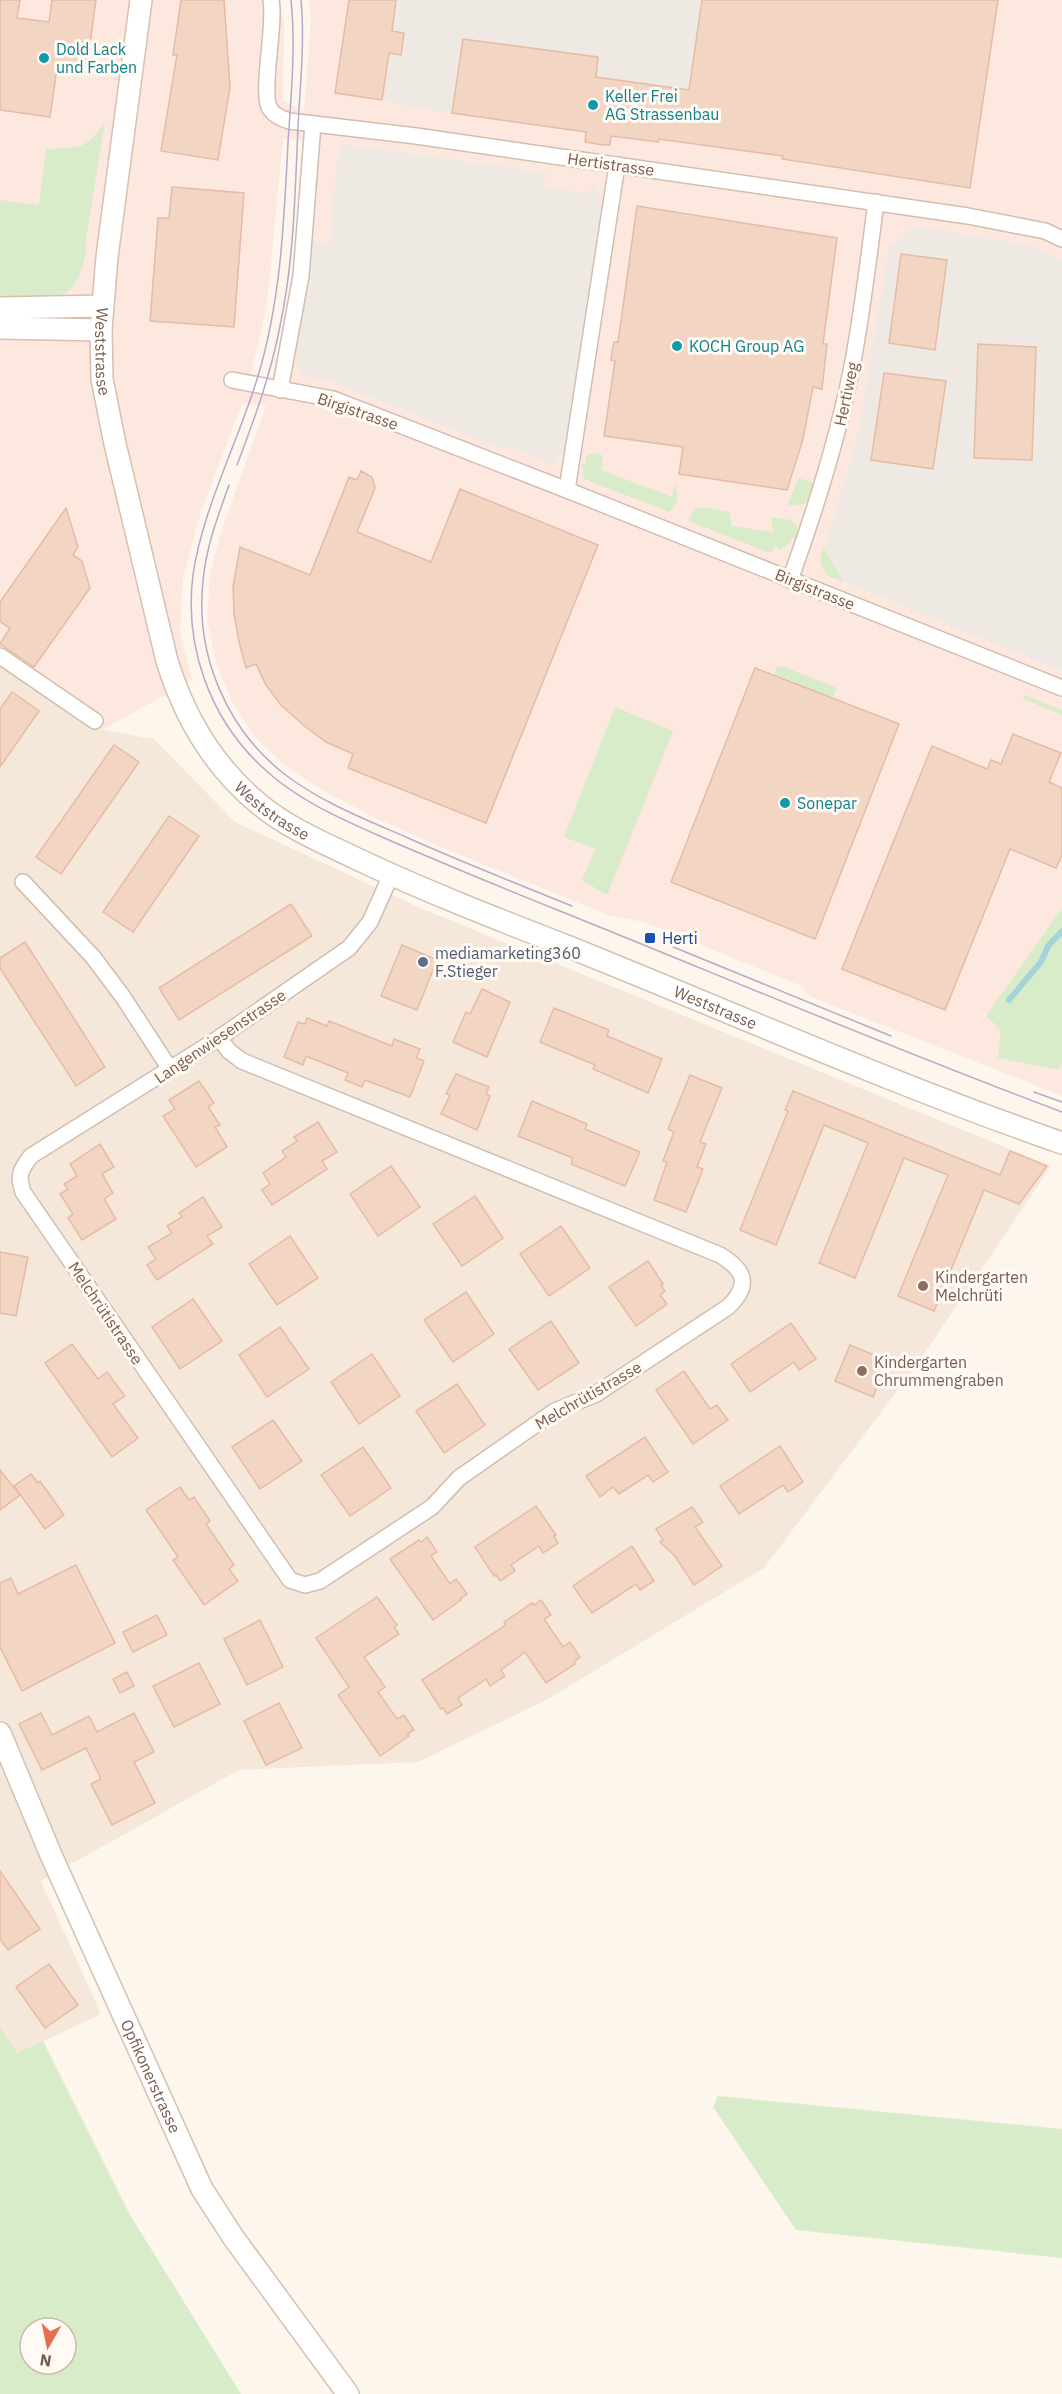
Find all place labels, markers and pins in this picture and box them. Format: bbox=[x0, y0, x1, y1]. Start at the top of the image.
place label: Dold Lack und Farben bbox=[56, 39, 137, 77]
marker: Dold Lack und Farben bbox=[37, 51, 51, 65]
place label: Keller Frei AG Strassenbau bbox=[605, 86, 719, 124]
marker: Keller Frei AG Strassenbau bbox=[586, 98, 600, 112]
place label: KOCH Group AG bbox=[689, 336, 804, 356]
marker: KOCH Group AG bbox=[670, 339, 684, 353]
place label: Sonepar bbox=[797, 793, 857, 813]
marker: Sonepar bbox=[778, 796, 792, 810]
place label: Herti bbox=[662, 928, 698, 948]
marker: Herti bbox=[643, 931, 657, 945]
place label: mediamarketing360 F.Stieger bbox=[435, 943, 581, 981]
marker: mediamarketing360 F.Stieger bbox=[416, 955, 430, 969]
place label: Kindergarten Melchrüti bbox=[935, 1267, 1028, 1305]
marker: Kindergarten Melchrüti bbox=[916, 1279, 930, 1293]
place label: Kindergarten Chrummengraben bbox=[874, 1352, 1004, 1390]
marker: Kindergarten Chrummengraben bbox=[855, 1364, 869, 1378]

